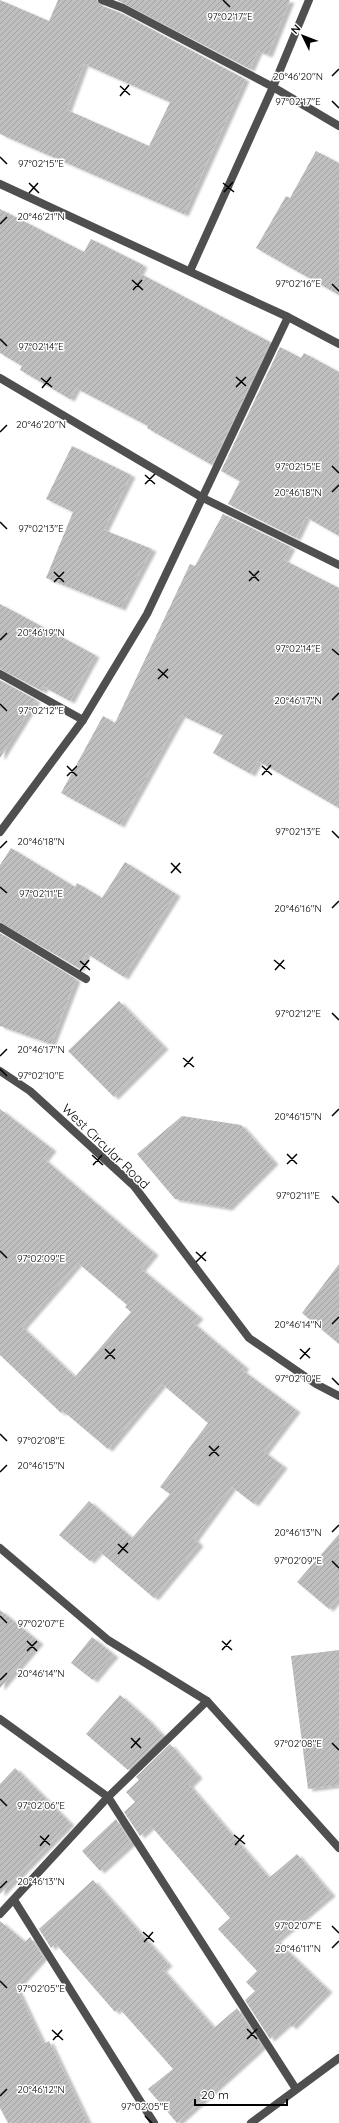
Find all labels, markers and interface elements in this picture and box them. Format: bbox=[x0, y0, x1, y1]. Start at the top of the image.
text: 97°02'17"E bbox=[207, 10, 253, 23]
north arrow bbox=[283, 16, 323, 56]
text: N bbox=[288, 21, 304, 37]
text: 20°46'20"N bbox=[273, 70, 323, 83]
text: 97°02'17"E bbox=[275, 95, 321, 108]
text: 97°02'15"E bbox=[18, 157, 64, 170]
text: 20°46'21"N bbox=[17, 210, 65, 223]
text: 97°02'16"E bbox=[275, 277, 321, 290]
text: 97°02'14"E bbox=[18, 340, 64, 353]
text: 20°46'20"N bbox=[16, 418, 66, 431]
text: 97°02'15"E bbox=[275, 460, 321, 473]
text: 20°46'18"N bbox=[274, 486, 322, 499]
text: 97°02'13"E bbox=[18, 522, 64, 535]
text: 20°46'19"N bbox=[17, 626, 65, 639]
text: 97°02'14"E bbox=[275, 642, 321, 655]
text: 20°46'17"N bbox=[274, 694, 322, 707]
text: 97°02'12"E bbox=[18, 704, 64, 717]
text: 97°02'13"E bbox=[275, 825, 321, 838]
text: 20°46'18"N bbox=[17, 835, 65, 848]
text: 97°02'11"E bbox=[19, 887, 63, 900]
text: 20°46'16"N bbox=[274, 902, 322, 915]
text: 97°02'12"E bbox=[275, 1007, 321, 1020]
text: 20°46'17"N bbox=[17, 1043, 65, 1056]
text: 97°02'10"E bbox=[18, 1069, 64, 1082]
street label: West Circular Road bbox=[59, 1100, 153, 1192]
text: 20°46'15"N bbox=[274, 1110, 322, 1123]
text: 97°02'11"E bbox=[276, 1189, 320, 1202]
text: 97°02'09"E bbox=[17, 1252, 65, 1265]
text: 20°46'14"N bbox=[274, 1318, 322, 1331]
text: 97°02'10"E bbox=[275, 1372, 321, 1385]
text: 97°02'08"E bbox=[17, 1434, 65, 1447]
text: 20°46'15"N bbox=[17, 1459, 65, 1472]
text: 20°46'13"N bbox=[274, 1526, 322, 1539]
text: 97°02'09"E bbox=[274, 1554, 322, 1567]
text: 97°02'07"E bbox=[17, 1617, 65, 1630]
text: 20°46'14"N bbox=[17, 1667, 65, 1680]
text: 97°02'08"E bbox=[274, 1737, 322, 1750]
text: 97°02'06"E bbox=[17, 1799, 65, 1812]
text: 20°46'13"N bbox=[17, 1875, 65, 1888]
text: 97°02'07"E bbox=[274, 1919, 322, 1932]
text: 20°46'11"N bbox=[275, 1942, 321, 1955]
text: 97°02'05"E bbox=[17, 1982, 65, 1995]
scale bar bbox=[195, 2081, 287, 2107]
text: 20°46'12"N bbox=[17, 2083, 65, 2096]
text: 20 m bbox=[201, 2087, 229, 2102]
text: 97°02'05"E bbox=[121, 2100, 169, 2113]

